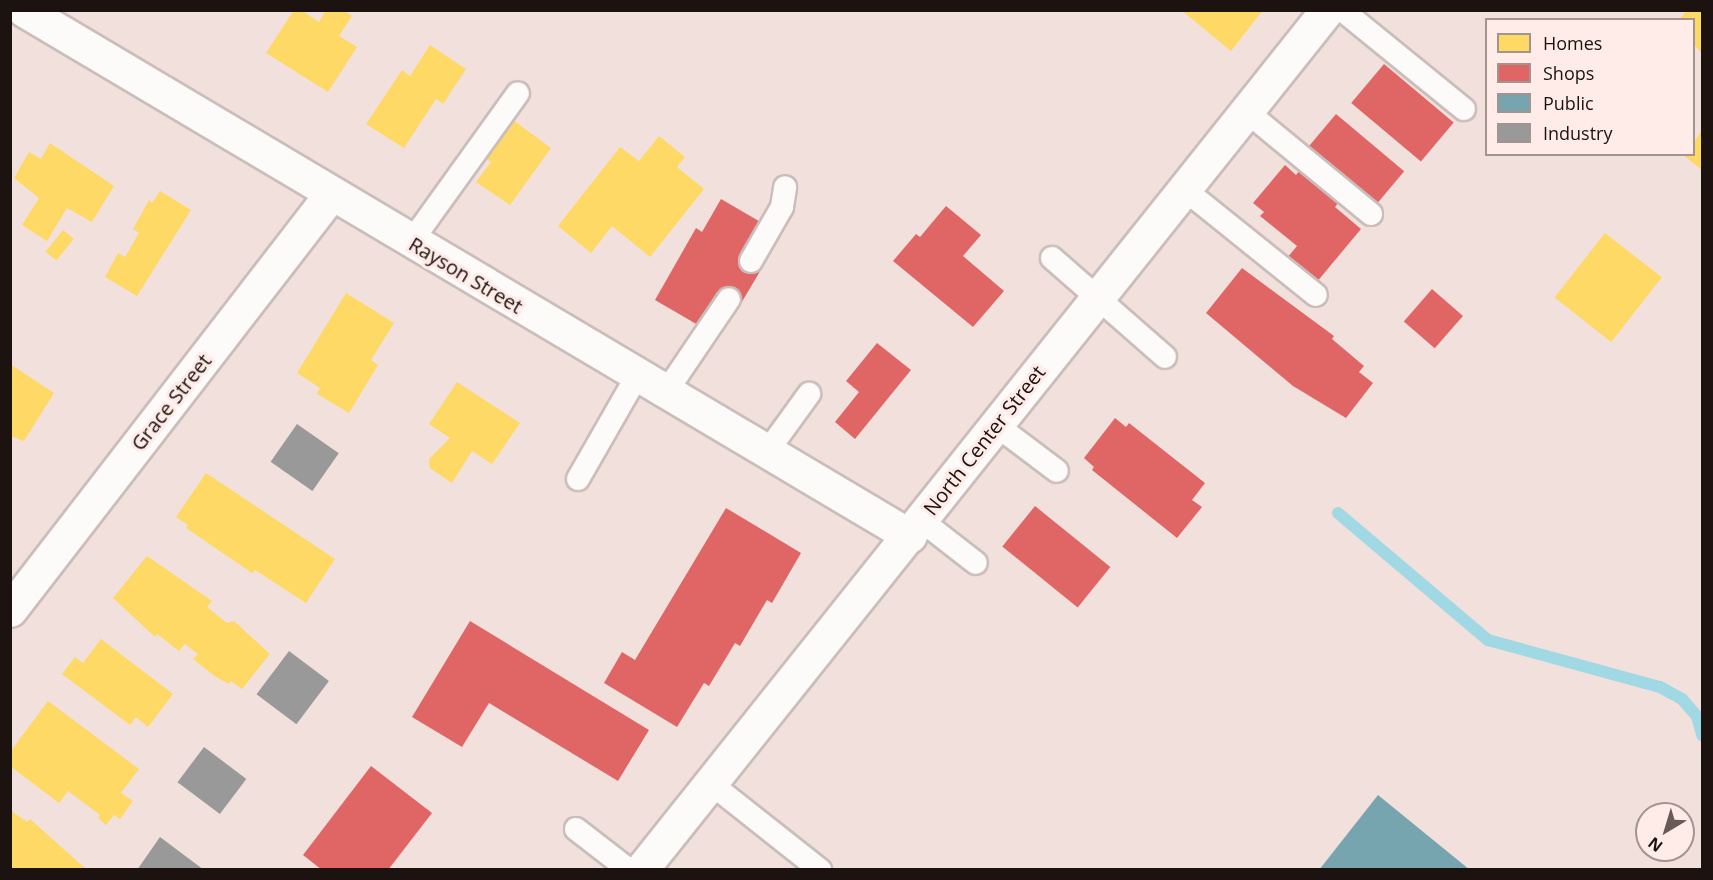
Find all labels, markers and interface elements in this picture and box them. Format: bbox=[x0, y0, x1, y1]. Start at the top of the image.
legend bbox=[1485, 18, 1695, 156]
text: Homes bbox=[1543, 31, 1602, 55]
text: Shops bbox=[1543, 61, 1594, 85]
text: Public bbox=[1543, 91, 1594, 115]
text: Industry bbox=[1543, 121, 1613, 145]
street label: Rayson Street bbox=[405, 232, 527, 318]
street label: Grace Street bbox=[126, 349, 216, 455]
street label: North Center Street bbox=[918, 360, 1050, 520]
north arrow bbox=[1635, 802, 1695, 862]
text: N bbox=[1643, 832, 1667, 857]

